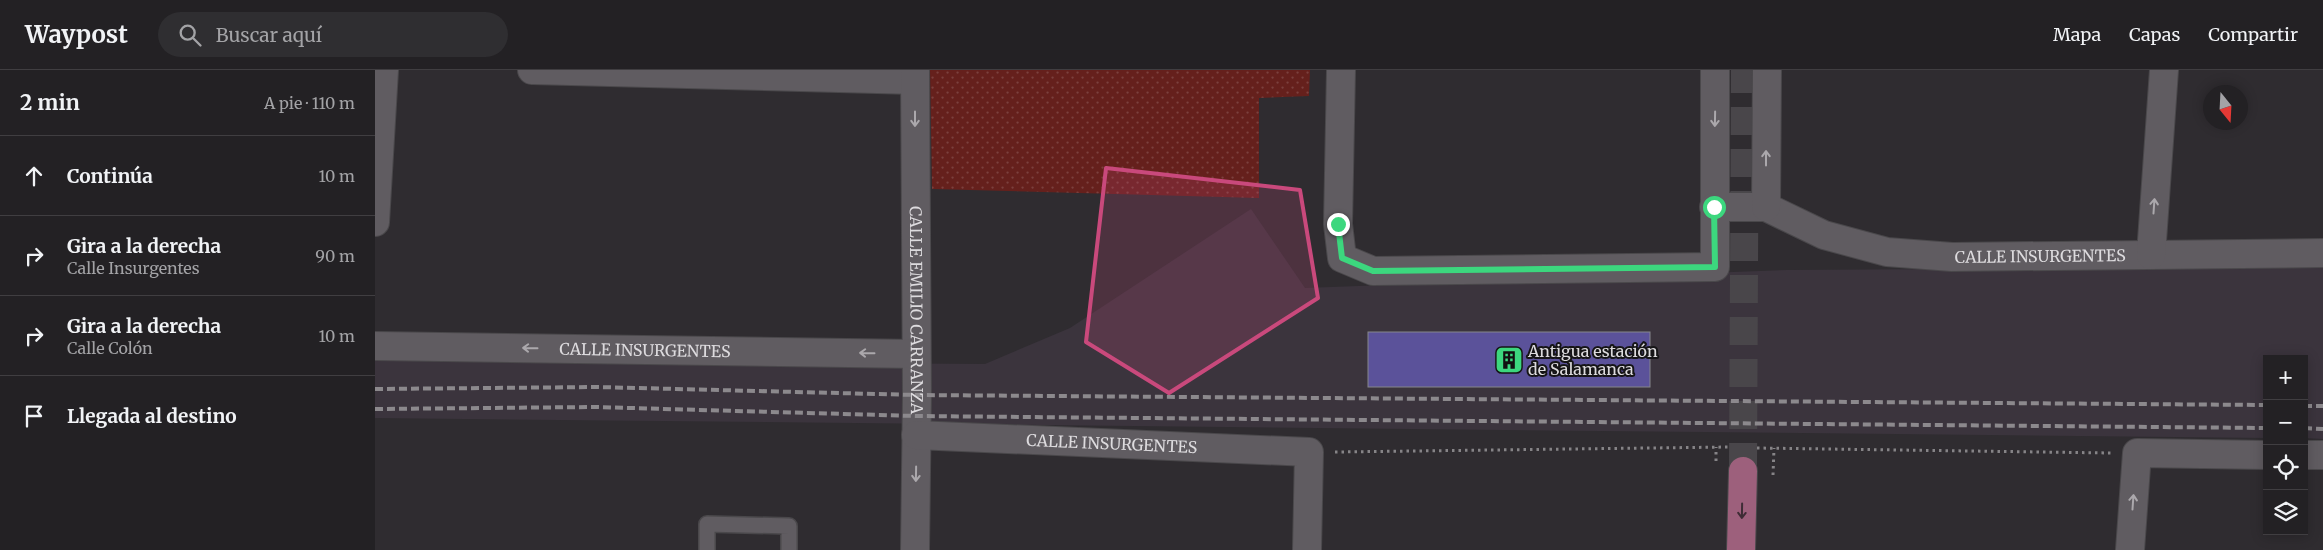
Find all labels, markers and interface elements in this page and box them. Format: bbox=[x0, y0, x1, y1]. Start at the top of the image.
search box bbox=[158, 12, 508, 57]
text: Waypost bbox=[25, 19, 128, 50]
icon: search bbox=[176, 21, 204, 49]
text: Buscar aquí bbox=[216, 23, 322, 47]
text: Mapa bbox=[2053, 23, 2101, 46]
text: Capas bbox=[2129, 23, 2180, 46]
text: Compartir bbox=[2208, 23, 2298, 46]
north arrow bbox=[2203, 85, 2248, 130]
text: 2 min bbox=[20, 89, 80, 116]
text: A pie · 110 m bbox=[264, 93, 355, 113]
one-way arrow bbox=[910, 110, 920, 126]
one-way arrow bbox=[1710, 110, 1720, 126]
one-way arrow bbox=[1761, 151, 1771, 167]
icon: ahead bbox=[20, 162, 48, 190]
text: Continúa bbox=[67, 164, 153, 188]
text: 10 m bbox=[318, 166, 355, 186]
route start bbox=[1703, 196, 1726, 219]
one-way arrow bbox=[2150, 199, 2159, 215]
street label: CALLE EMILIO CARRANZA bbox=[906, 206, 927, 415]
route end bbox=[1327, 213, 1350, 236]
text: Gira a la derecha bbox=[67, 234, 221, 258]
icon: right bbox=[20, 242, 48, 270]
street label: CALLE INSURGENTES bbox=[1955, 245, 2126, 267]
text: 90 m bbox=[315, 246, 355, 266]
text: Calle Insurgentes bbox=[67, 258, 200, 278]
text: Gira a la derecha bbox=[67, 314, 221, 338]
icon: right bbox=[20, 322, 48, 350]
text: 10 m bbox=[318, 326, 355, 346]
text: Calle Colón bbox=[67, 338, 153, 358]
street label: CALLE INSURGENTES bbox=[559, 339, 731, 361]
place label: Antigua estación de Salamanca bbox=[1527, 341, 1658, 379]
one-way arrow bbox=[522, 344, 538, 353]
building icon: Antigua estación de Salamanca bbox=[1494, 345, 1524, 375]
one-way arrow bbox=[860, 348, 876, 358]
map controls bbox=[2263, 355, 2308, 535]
button: + bbox=[2263, 355, 2308, 400]
button: − bbox=[2263, 400, 2308, 445]
icon: arrive bbox=[20, 402, 48, 430]
text: Llegada al destino bbox=[67, 404, 237, 428]
street label: CALLE INSURGENTES bbox=[1026, 430, 1198, 457]
button: locate bbox=[2263, 445, 2308, 490]
one-way arrow bbox=[911, 465, 921, 481]
button: layers bbox=[2263, 490, 2308, 535]
one-way arrow bbox=[2129, 494, 2138, 510]
one-way arrow bbox=[1737, 502, 1747, 518]

